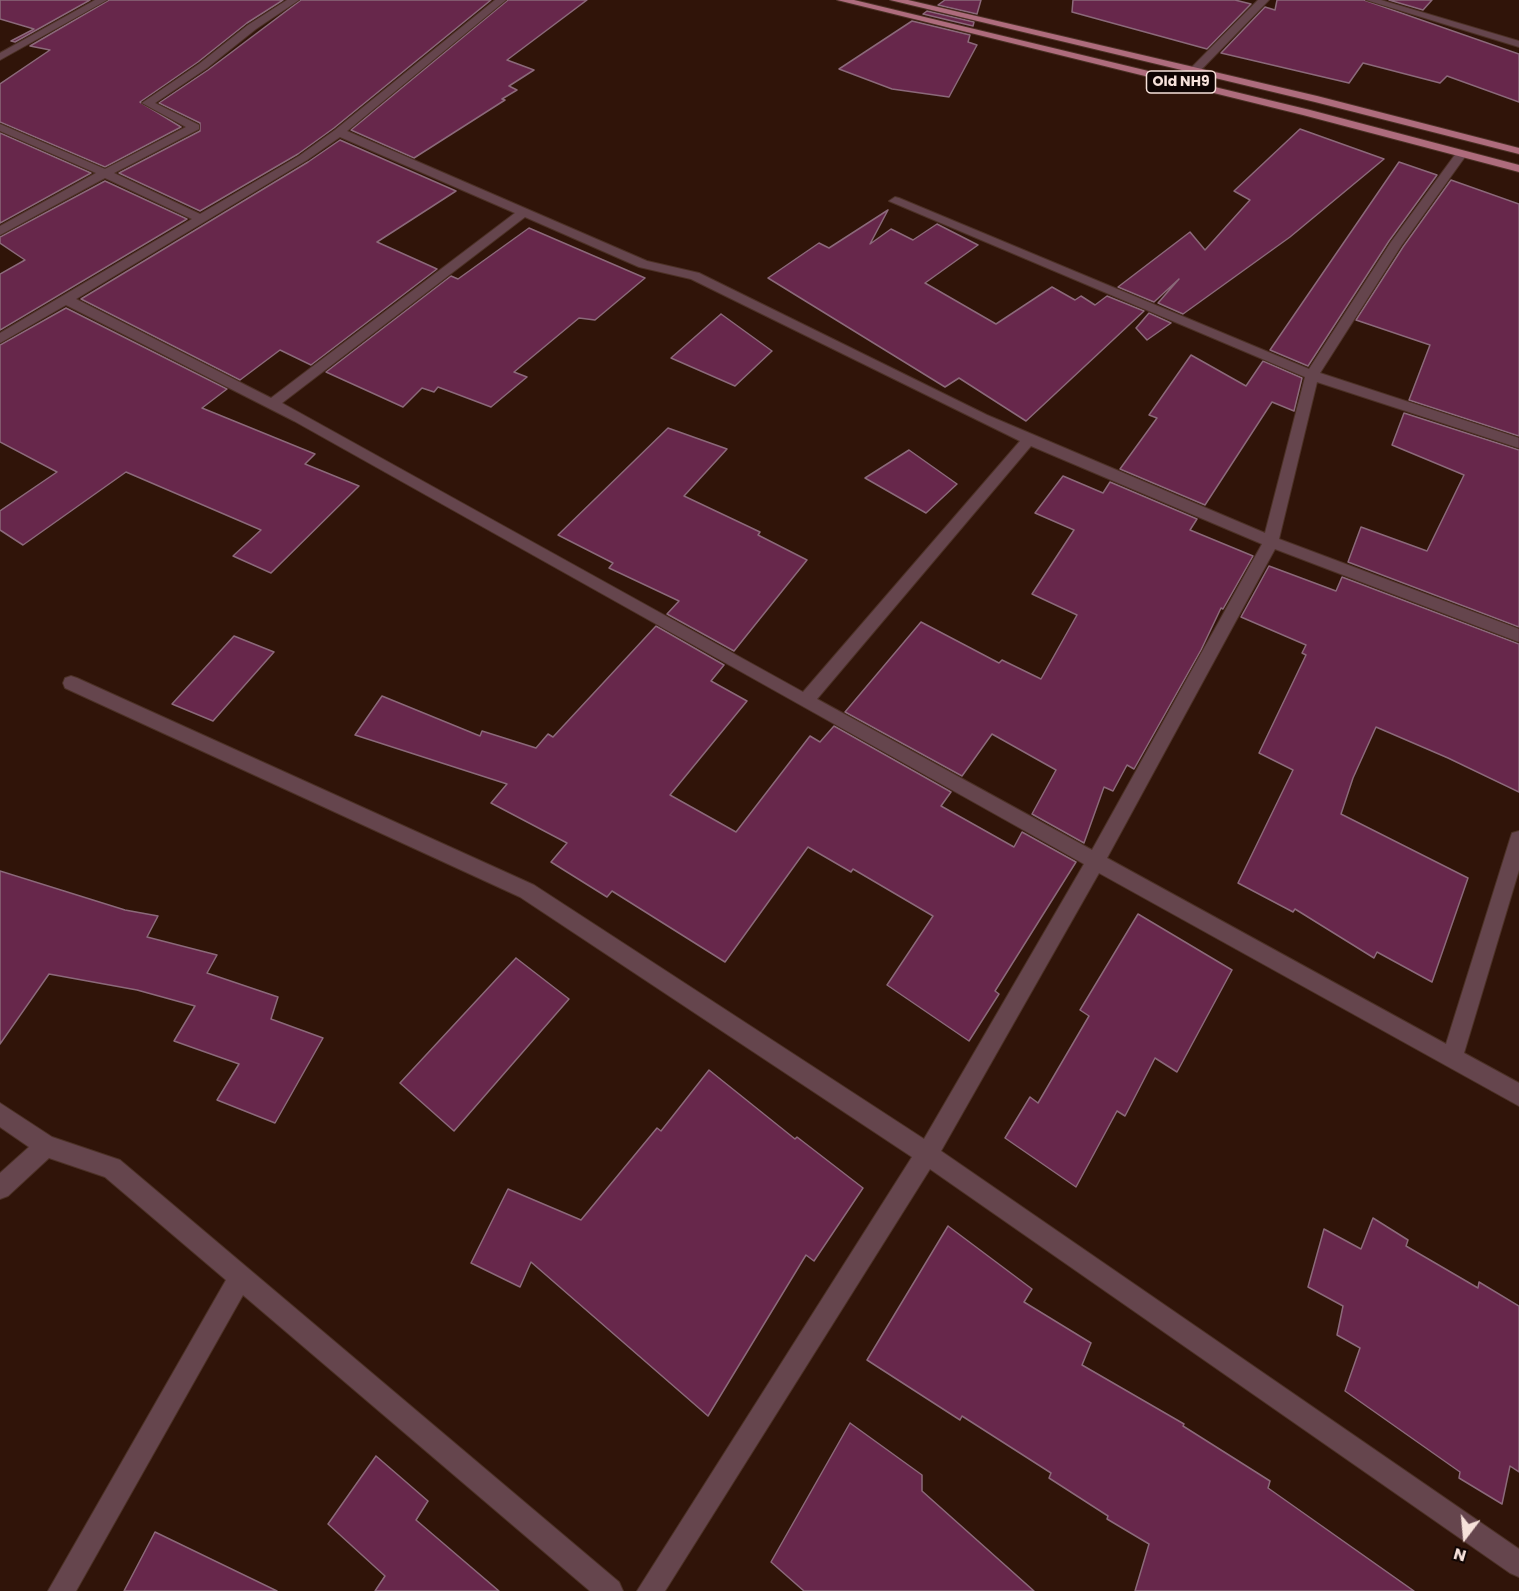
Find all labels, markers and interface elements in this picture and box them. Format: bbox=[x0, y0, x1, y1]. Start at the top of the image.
road number: Old NH9 bbox=[1146, 71, 1216, 93]
north arrow bbox=[1435, 1507, 1495, 1567]
text: N bbox=[1451, 1542, 1469, 1568]

